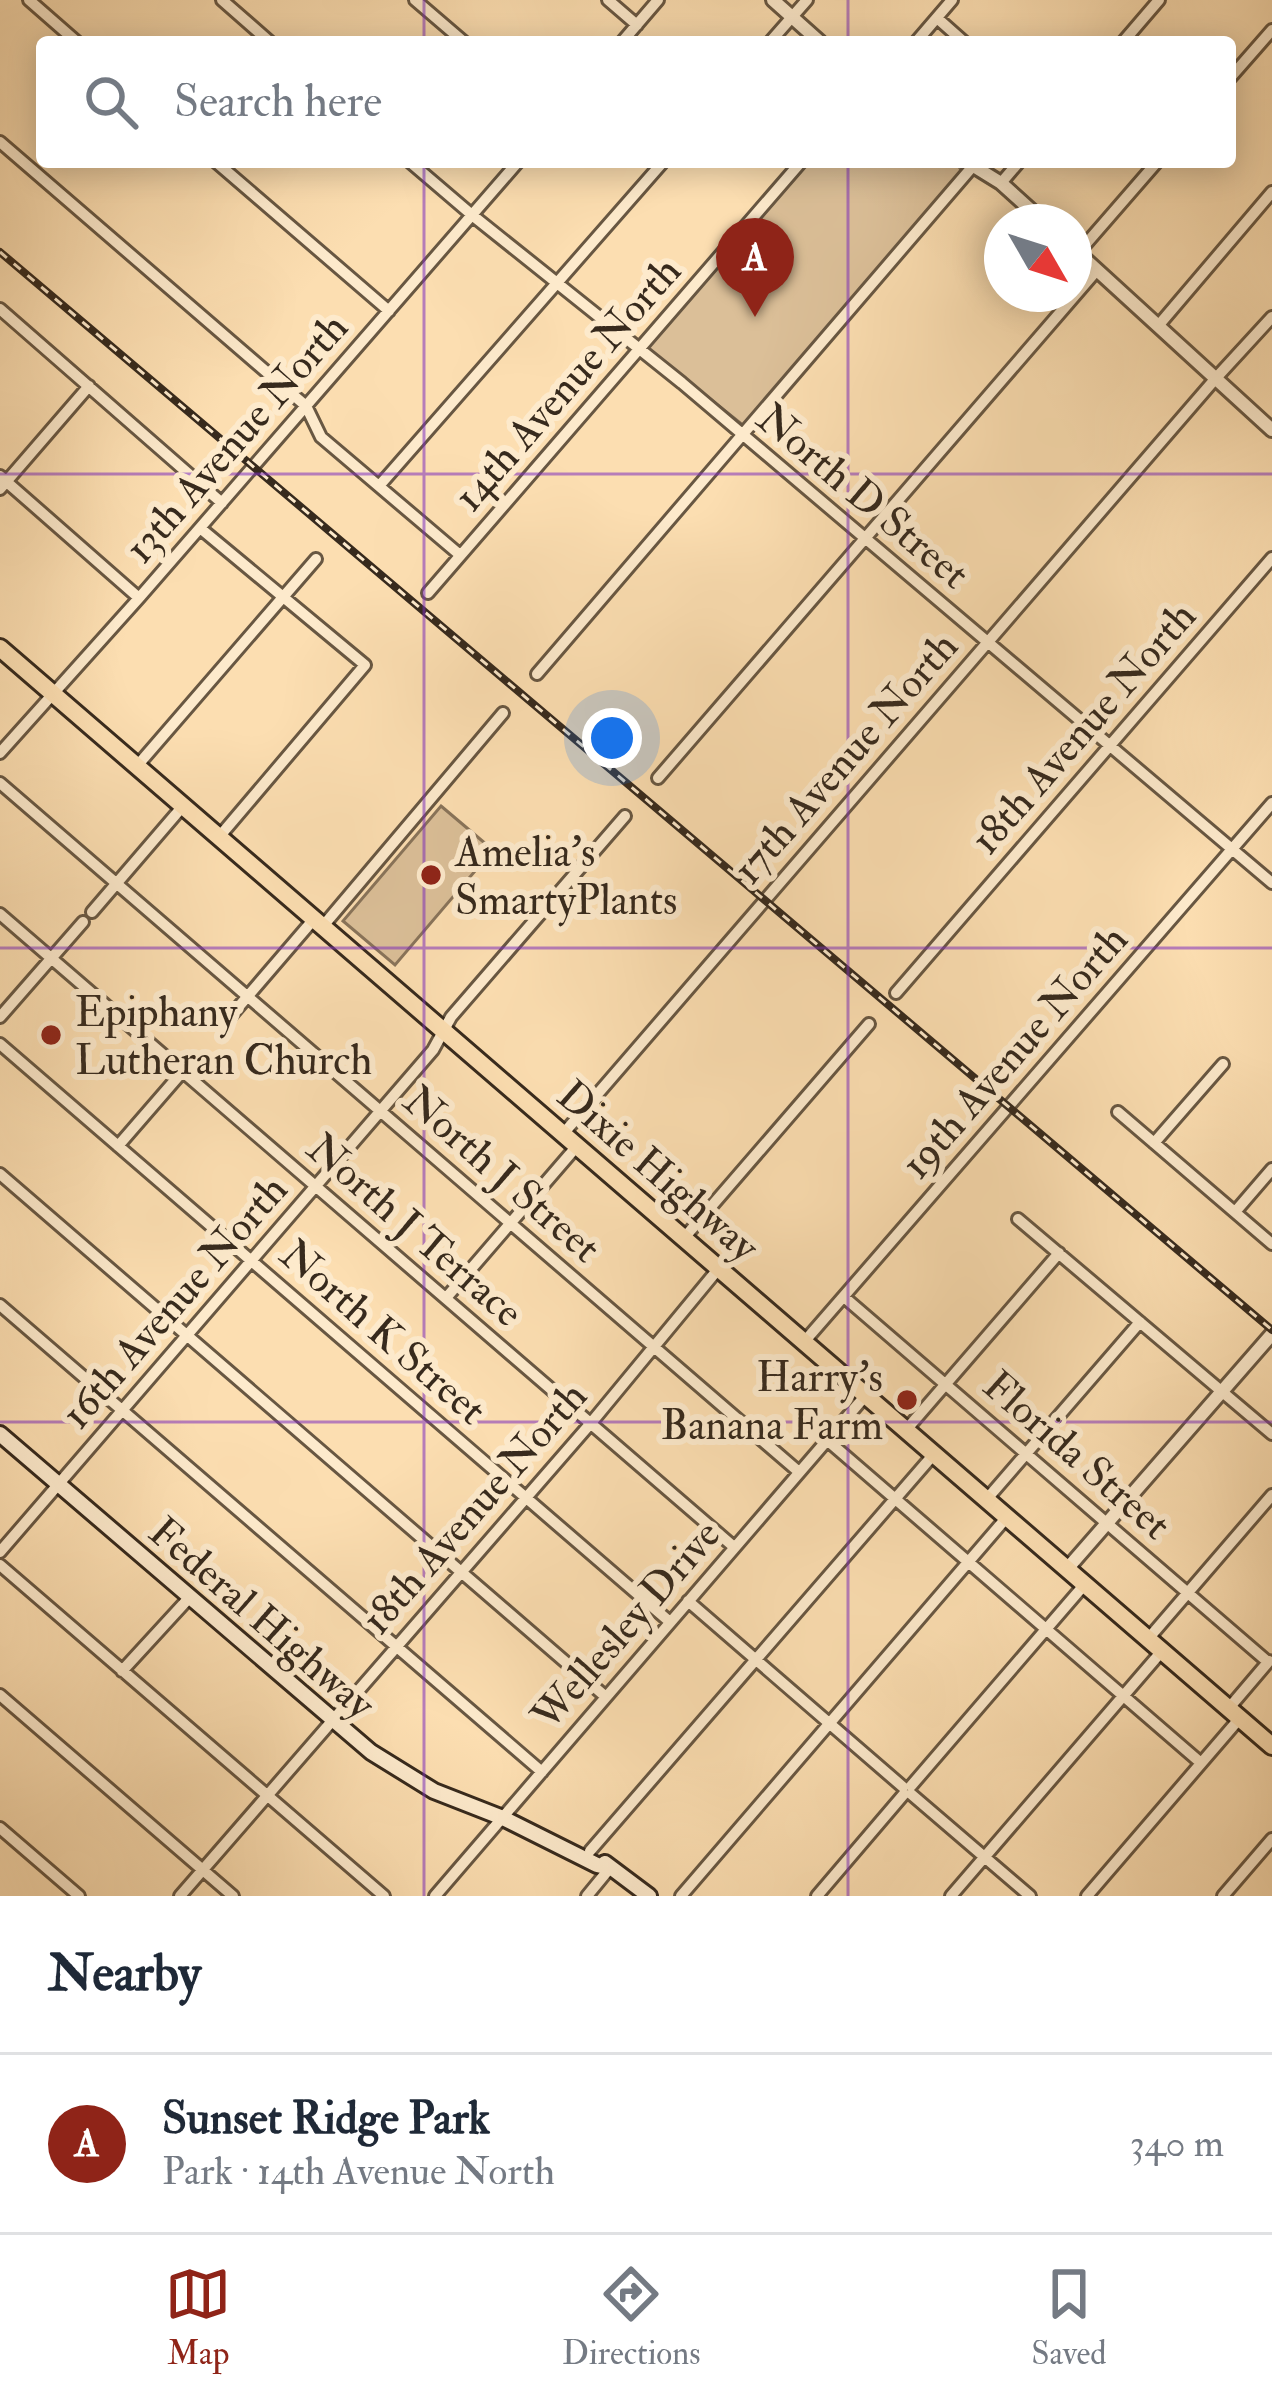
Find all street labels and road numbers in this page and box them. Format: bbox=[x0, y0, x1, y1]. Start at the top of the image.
street label: 14th Avenue North bbox=[443, 246, 692, 522]
street label: 13th Avenue North bbox=[114, 303, 359, 574]
street label: North D Street bbox=[746, 393, 979, 600]
street label: 18th Avenue North bbox=[960, 591, 1207, 865]
street label: 17th Avenue North bbox=[722, 622, 969, 895]
street label: 19th Avenue North bbox=[890, 915, 1139, 1190]
street label: Dixie Highway bbox=[546, 1070, 770, 1274]
street label: North J Street bbox=[392, 1075, 611, 1274]
street label: North J Terrace bbox=[296, 1123, 533, 1339]
street label: 16th Avenue North bbox=[50, 1165, 299, 1440]
street label: North K Street bbox=[269, 1229, 496, 1436]
street label: Florida Street bbox=[972, 1360, 1181, 1551]
street label: 18th Avenue North bbox=[351, 1371, 598, 1645]
street label: Federal Highway bbox=[138, 1506, 386, 1731]
street label: Wellesley Drive bbox=[520, 1510, 732, 1742]

